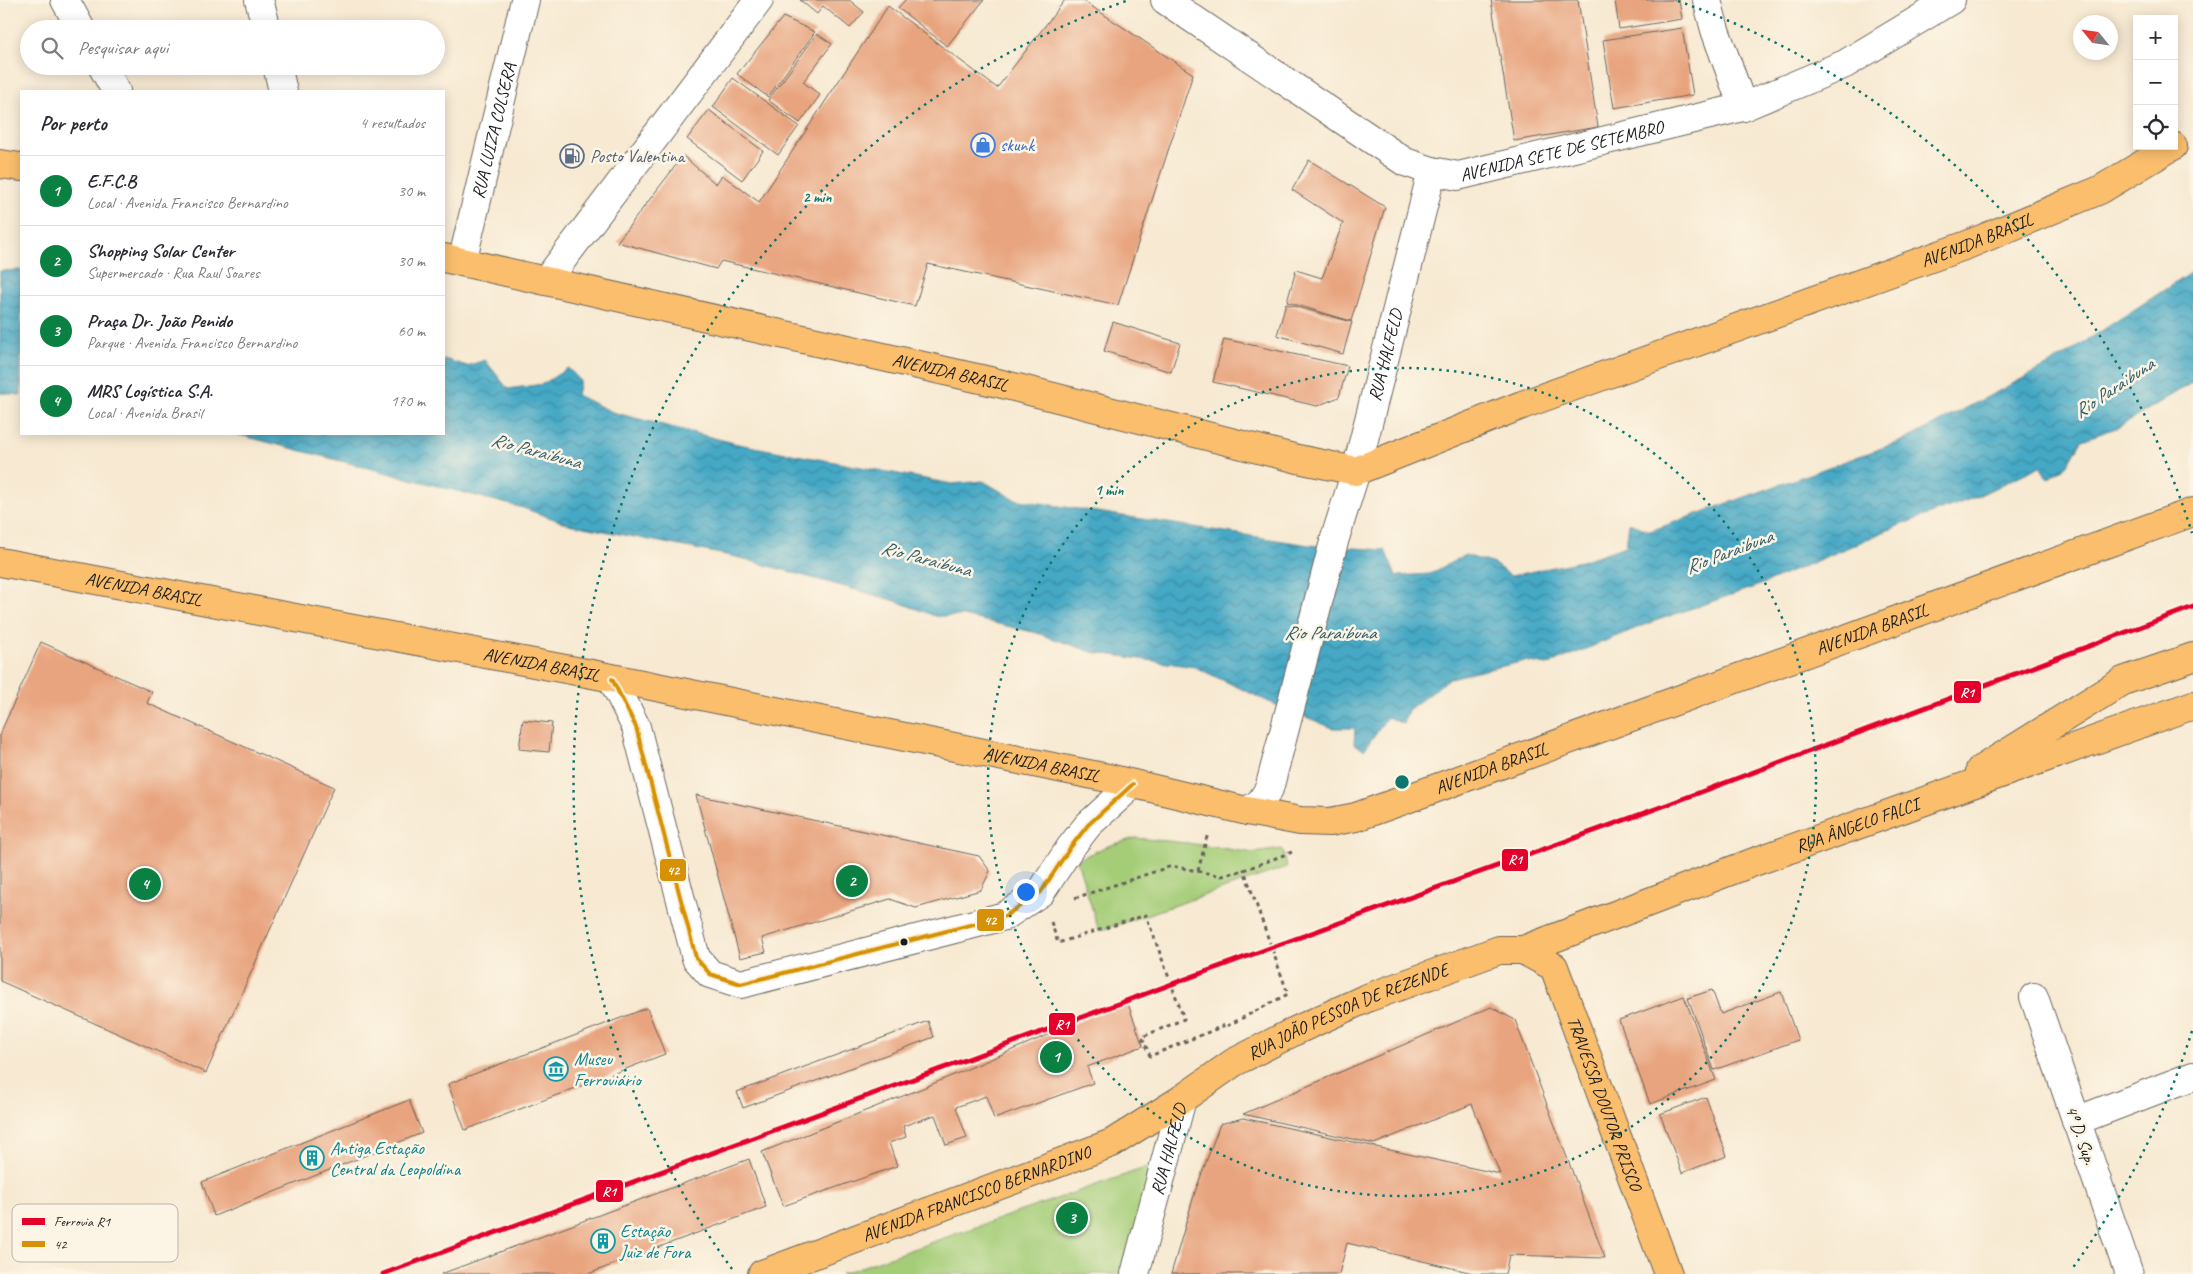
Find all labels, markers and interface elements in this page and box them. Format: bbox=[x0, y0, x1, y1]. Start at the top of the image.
north arrow bbox=[2073, 15, 2118, 60]
map controls bbox=[2133, 15, 2178, 150]
button: + bbox=[2133, 15, 2178, 60]
search box bbox=[20, 20, 445, 75]
icon: search bbox=[38, 34, 66, 62]
text: Pesquisar aqui bbox=[78, 36, 168, 60]
street label: RUA LUIZA COLSERA bbox=[467, 60, 521, 201]
button: − bbox=[2133, 60, 2178, 105]
button: locate bbox=[2133, 105, 2178, 150]
text: Por perto bbox=[40, 110, 107, 136]
text: 4 resultados bbox=[360, 113, 425, 133]
street label: AVENIDA SETE DE SETEMBRO bbox=[1458, 115, 1667, 186]
shop icon: skunk bbox=[970, 132, 996, 158]
place label: skunk bbox=[1000, 134, 1035, 156]
fuel station icon: Posto Valentina bbox=[559, 143, 585, 169]
place label: Posto Valentina bbox=[590, 145, 686, 167]
text: E.F.C.B bbox=[87, 169, 136, 193]
text: 1 bbox=[52, 181, 60, 201]
text: 30 m bbox=[398, 181, 425, 201]
text: 2 min bbox=[803, 188, 832, 207]
text: Local · Avenida Francisco Bernardino bbox=[87, 193, 288, 213]
street label: AVENIDA BRASIL bbox=[1918, 208, 2037, 272]
text: Shopping Solar Center bbox=[87, 239, 234, 263]
text: 2 bbox=[52, 251, 60, 271]
text: 30 m bbox=[398, 251, 425, 271]
text: Supermercado · Rua Raul Soares bbox=[87, 263, 260, 283]
street label: RUA HALFELD bbox=[1363, 306, 1408, 403]
text: Praça Dr. João Penido bbox=[87, 309, 232, 333]
text: 3 bbox=[52, 321, 60, 341]
text: 60 m bbox=[398, 321, 425, 341]
text: Parque · Avenida Francisco Bernardino bbox=[87, 333, 297, 353]
street label: AVENIDA BRASIL bbox=[890, 348, 1012, 396]
water label: Rio Paraibuna bbox=[2069, 351, 2160, 424]
text: MRS Logística S.A. bbox=[87, 379, 213, 403]
text: 4 bbox=[52, 391, 60, 411]
text: 170 m bbox=[391, 391, 425, 411]
text: Local · Avenida Brasil bbox=[87, 403, 203, 423]
water label: Rio Paraibuna bbox=[489, 428, 585, 475]
text: 1 min bbox=[1095, 481, 1124, 500]
water label: Rio Paraibuna bbox=[1682, 524, 1778, 580]
water label: Rio Paraibuna bbox=[879, 536, 975, 583]
street label: AVENIDA BRASIL bbox=[84, 567, 205, 611]
street label: AVENIDA BRASIL bbox=[1813, 598, 1932, 660]
water label: Rio Paraibuna bbox=[1284, 621, 1378, 645]
street label: AVENIDA BRASIL bbox=[481, 643, 603, 686]
line badge: R1 bbox=[1953, 680, 1982, 704]
text: R1 bbox=[1960, 684, 1976, 701]
street label: AVENIDA BRASIL bbox=[1432, 737, 1552, 799]
street label: AVENIDA BRASIL bbox=[982, 742, 1103, 787]
centre of rings bbox=[1393, 773, 1411, 791]
street label: RUA ÂNGELO FALCI bbox=[1793, 792, 1925, 857]
line badge: R1 bbox=[1501, 848, 1529, 872]
text: R1 bbox=[1508, 851, 1524, 868]
line badge: 42 bbox=[659, 858, 687, 882]
text: 42 bbox=[667, 862, 681, 879]
pin: 2 bbox=[836, 862, 868, 900]
pin: 4 bbox=[129, 865, 161, 903]
your location bbox=[1013, 879, 1039, 905]
line badge: 42 bbox=[976, 908, 1005, 932]
text: 42 bbox=[984, 912, 998, 929]
unlabelled marker bbox=[899, 937, 909, 947]
street label: RUA JOÃO PESSOA DE REZENDE bbox=[1244, 958, 1453, 1065]
line badge: R1 bbox=[1048, 1012, 1076, 1036]
street label: TRAVESSA DOUTOR PRISCO bbox=[1562, 1014, 1648, 1195]
text: R1 bbox=[1055, 1016, 1071, 1033]
pin: 1 bbox=[1040, 1038, 1072, 1076]
place label: Museu Ferroviário bbox=[574, 1048, 642, 1091]
museum icon: Museu Ferroviário bbox=[543, 1056, 569, 1082]
street label: RUA HALFELD bbox=[1146, 1100, 1192, 1197]
street label: 4º D. Sup. bbox=[2061, 1102, 2102, 1168]
place label: Antiga Estação Central da Leopoldina bbox=[330, 1137, 462, 1180]
street label: AVENIDA FRANCISCO BERNARDINO bbox=[859, 1140, 1096, 1247]
building icon: Antiga Estação Central da Leopoldina bbox=[299, 1145, 325, 1171]
line badge: R1 bbox=[595, 1179, 624, 1203]
text: R1 bbox=[602, 1183, 618, 1200]
pin: 3 bbox=[1056, 1199, 1088, 1237]
legend bbox=[12, 1204, 178, 1262]
text: Ferrovia R1 bbox=[54, 1213, 111, 1230]
place label: Estação Juiz de Fora bbox=[619, 1220, 692, 1263]
building icon: Estação Juiz de Fora bbox=[590, 1228, 616, 1254]
text: 42 bbox=[54, 1236, 68, 1253]

